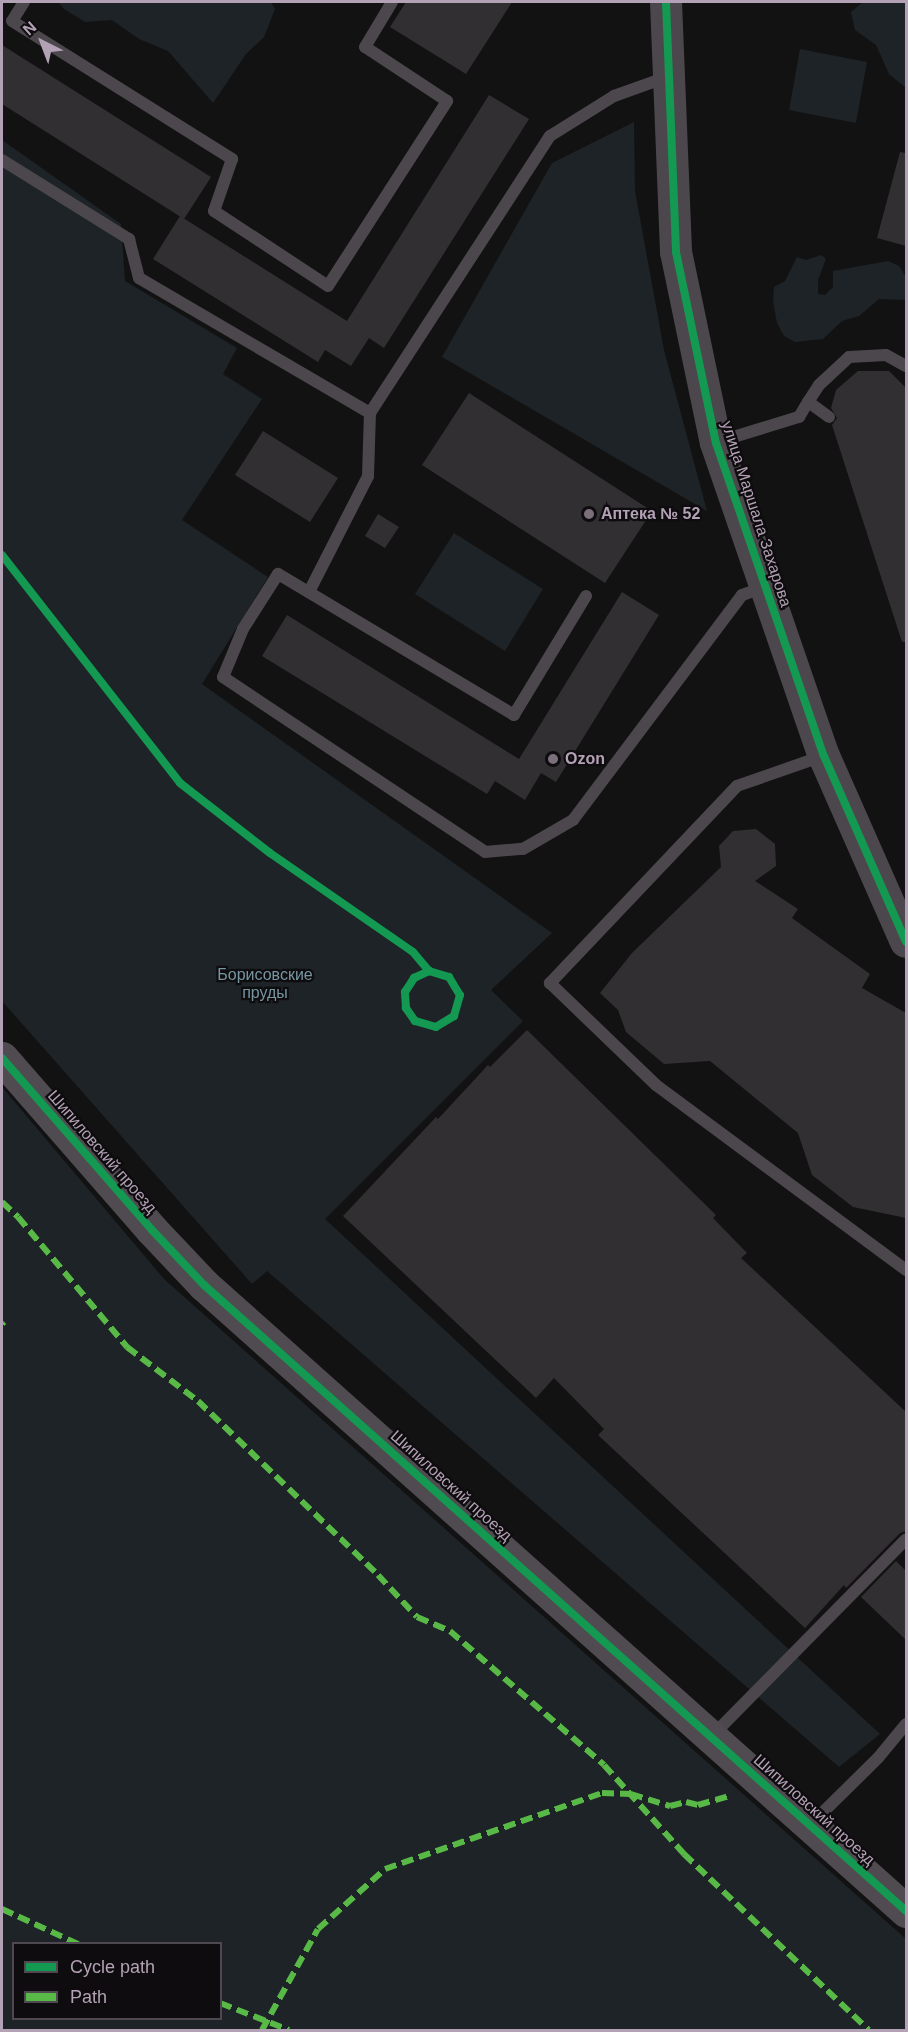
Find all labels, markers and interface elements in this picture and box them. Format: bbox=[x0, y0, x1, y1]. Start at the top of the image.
north arrow bbox=[12, 12, 72, 72]
text: N bbox=[20, 18, 40, 38]
street label: улица Маршала Захарова bbox=[717, 419, 795, 609]
place label: Аптека № 52 bbox=[601, 504, 700, 524]
marker: Аптека № 52 bbox=[582, 507, 596, 521]
place label: Ozon bbox=[565, 749, 605, 769]
marker: Ozon bbox=[546, 752, 560, 766]
park label: Борисовские пруды bbox=[217, 965, 313, 1003]
street label: Шипиловский проезд bbox=[43, 1087, 161, 1217]
street label: Шипиловский проезд bbox=[386, 1426, 516, 1546]
street label: Шипиловский проезд bbox=[749, 1750, 879, 1870]
legend bbox=[12, 1942, 222, 2020]
text: Cycle path bbox=[70, 1957, 155, 1977]
text: Path bbox=[70, 1987, 107, 2007]

